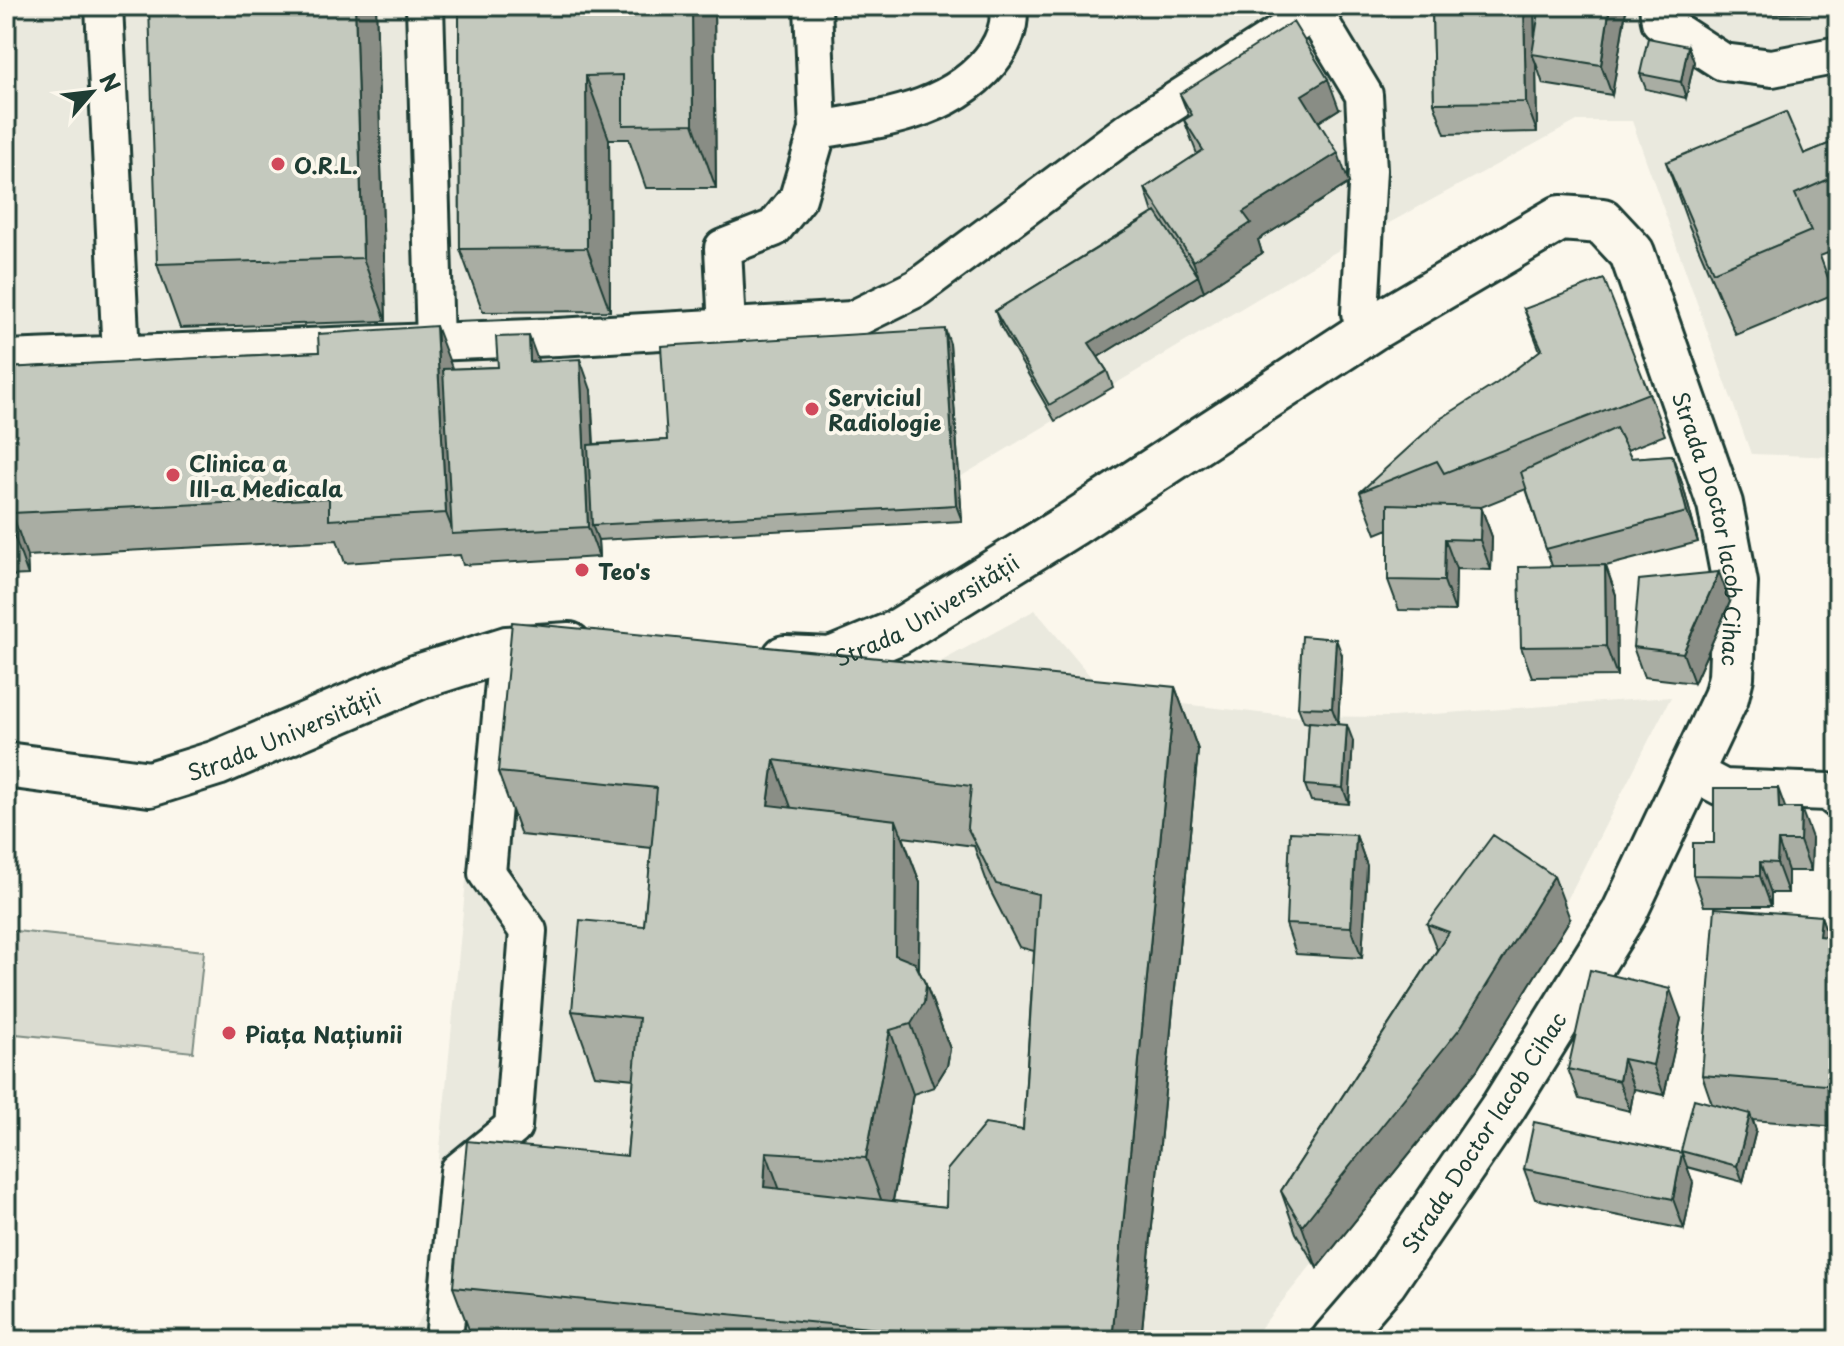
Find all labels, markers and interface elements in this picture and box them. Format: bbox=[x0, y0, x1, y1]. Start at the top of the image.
north arrow bbox=[52, 52, 132, 132]
text: N bbox=[92, 66, 130, 97]
place label: O.R.L. bbox=[294, 148, 358, 181]
marker: O.R.L. bbox=[269, 155, 287, 173]
place label: Serviciul Radiologie bbox=[828, 380, 941, 438]
street label: Strada Doctor Iacob Cihac bbox=[1665, 387, 1752, 667]
marker: Serviciul Radiologie bbox=[803, 400, 821, 418]
place label: Clinica a III-a Medicala bbox=[189, 446, 343, 504]
marker: Clinica a III-a Medicala bbox=[164, 466, 182, 484]
street label: Strada Universității bbox=[829, 545, 1025, 673]
place label: Teo's bbox=[598, 554, 650, 587]
marker: Teo's bbox=[573, 561, 591, 579]
street label: Strada Universității bbox=[183, 679, 385, 788]
street label: Strada Doctor Iacob Cihac bbox=[1392, 1005, 1574, 1259]
place label: Piața Națiunii bbox=[245, 1017, 403, 1050]
marker: Piața Națiunii bbox=[220, 1024, 238, 1042]

